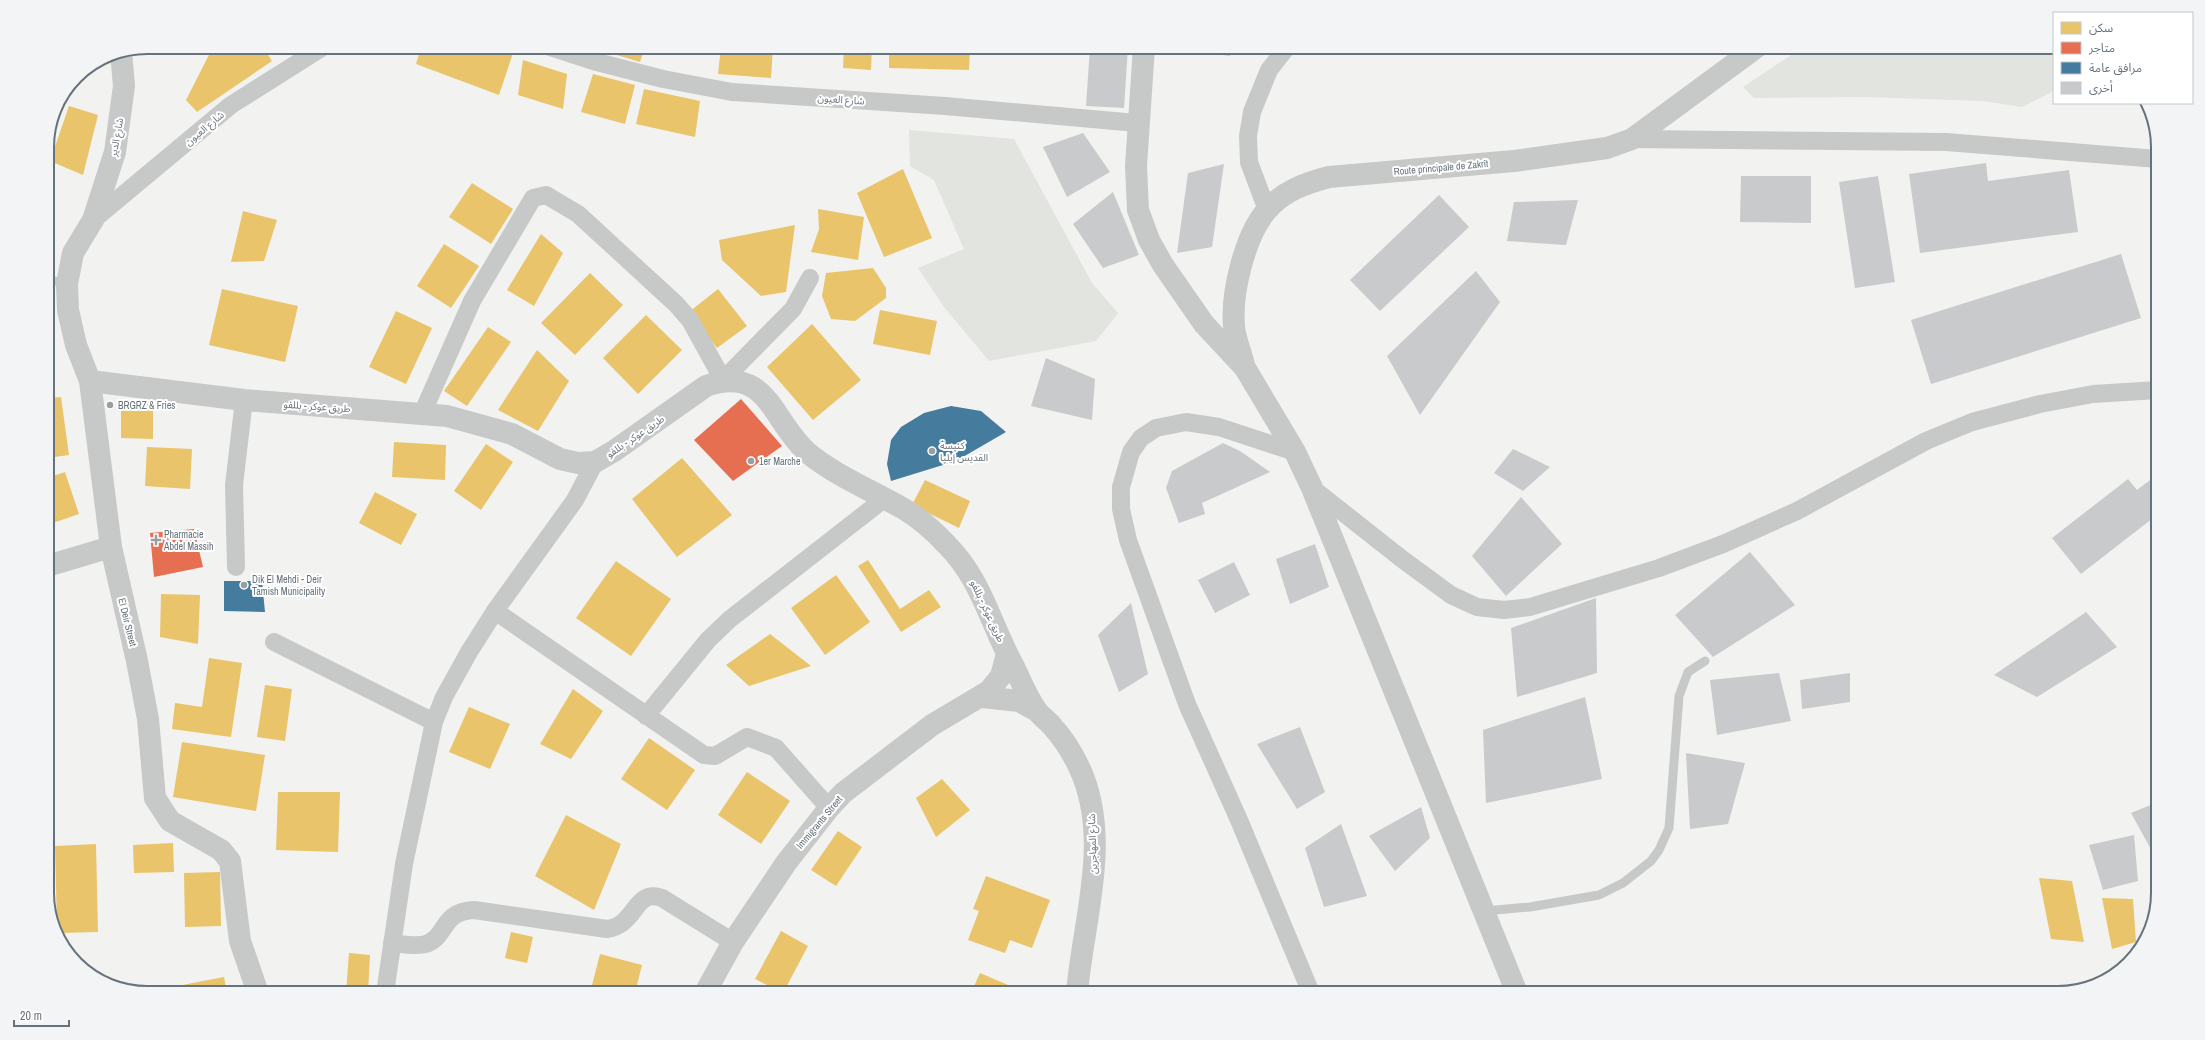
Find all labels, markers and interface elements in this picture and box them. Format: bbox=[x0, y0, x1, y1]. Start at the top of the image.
legend bbox=[2053, 12, 2193, 104]
text: سكن bbox=[2089, 20, 2113, 36]
text: متاجر bbox=[2088, 40, 2115, 56]
text: مرافق عامة bbox=[2089, 60, 2142, 76]
text: أخرى bbox=[2089, 80, 2113, 96]
street label: شارع العيون bbox=[817, 91, 865, 109]
street label: شارع العيون bbox=[182, 108, 227, 149]
street label: شارع الدير bbox=[107, 117, 127, 159]
street label: Route principale de Zakrît bbox=[1393, 157, 1490, 178]
street label: طريق عوكر - بللفو bbox=[283, 398, 351, 415]
place label: BRGRZ & Fries bbox=[118, 399, 175, 412]
marker: BRGRZ & Fries bbox=[105, 400, 115, 410]
street label: طريق عوكر - بللفو bbox=[604, 412, 667, 461]
place label: كنيسة القديس إيليا bbox=[940, 439, 988, 464]
marker: كنيسة القديس إيليا bbox=[927, 446, 937, 456]
place label: 1er Marche bbox=[759, 455, 801, 468]
marker: 1er Marche bbox=[746, 456, 756, 466]
place label: Pharmacie Abdel Massih bbox=[163, 528, 214, 553]
marker: Pharmacie Abdel Massih bbox=[151, 535, 161, 545]
place label: Dik El Mehdi - Deir Tamish Municipality bbox=[252, 573, 326, 598]
street label: طريق عوكر - بللفو bbox=[967, 578, 1008, 645]
marker: Dik El Mehdi - Deir Tamish Municipality bbox=[239, 580, 249, 590]
street label: El Deir Street bbox=[115, 597, 140, 648]
street label: Immigrants Street bbox=[793, 793, 846, 851]
street label: شارع المهاجرين bbox=[1085, 813, 1101, 874]
scale bar bbox=[14, 1002, 69, 1028]
text: 20 m bbox=[20, 1008, 42, 1024]

